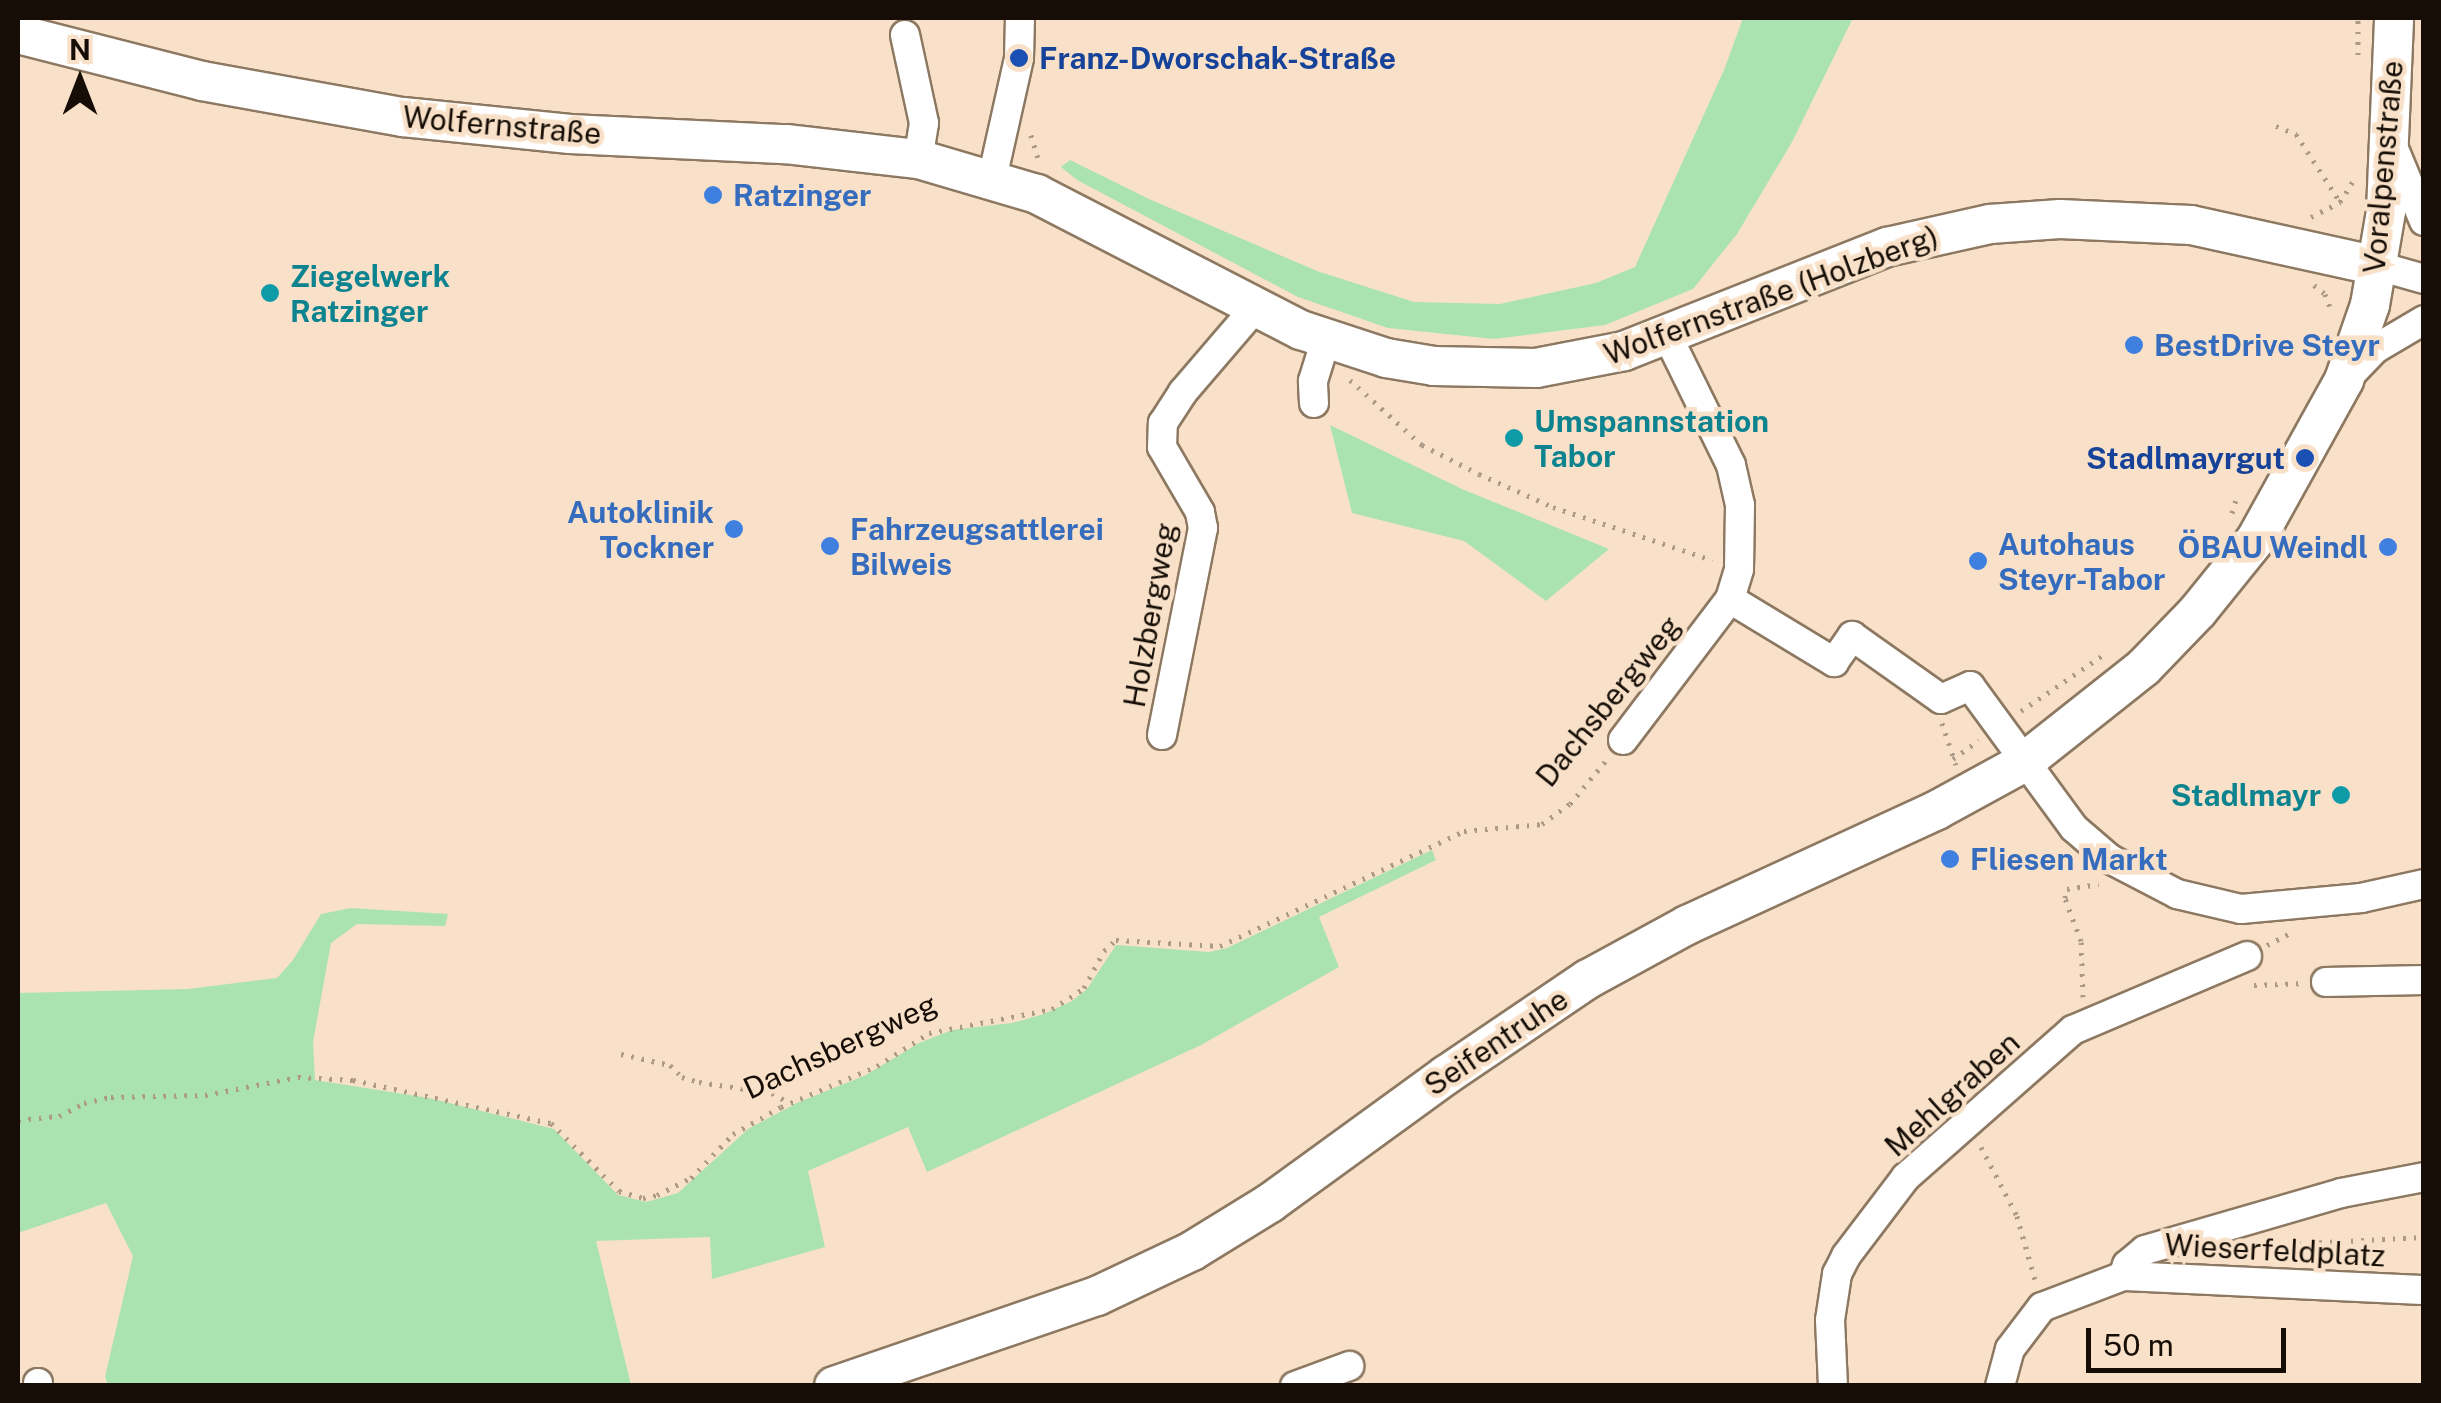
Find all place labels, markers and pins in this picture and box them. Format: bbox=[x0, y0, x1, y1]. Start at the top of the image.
place label: Franz-Dworschak-Straße bbox=[1039, 40, 1396, 76]
marker: Franz-Dworschak-Straße bbox=[1008, 47, 1030, 69]
place label: Ratzinger bbox=[733, 177, 871, 213]
marker: Ratzinger bbox=[702, 184, 724, 206]
place label: Ziegelwerk Ratzinger bbox=[290, 258, 450, 328]
marker: Ziegelwerk Ratzinger bbox=[259, 282, 281, 304]
place label: BestDrive Steyr bbox=[2154, 327, 2380, 363]
marker: BestDrive Steyr bbox=[2123, 334, 2145, 356]
place label: Umspannstation Tabor bbox=[1534, 403, 1769, 474]
marker: Umspannstation Tabor bbox=[1503, 427, 1525, 449]
place label: Stadlmayrgut bbox=[2086, 440, 2285, 476]
marker: Stadlmayrgut bbox=[2294, 447, 2316, 469]
place label: Autoklinik Tockner bbox=[567, 494, 714, 564]
place label: Fahrzeugsattlerei Bilweis bbox=[850, 511, 1104, 582]
marker: Autoklinik Tockner bbox=[723, 518, 745, 540]
place label: Autohaus Steyr-Tabor bbox=[1998, 526, 2165, 596]
place label: ÖBAU Weindl bbox=[2177, 529, 2368, 565]
marker: Fahrzeugsattlerei Bilweis bbox=[819, 535, 841, 557]
marker: ÖBAU Weindl bbox=[2377, 536, 2399, 558]
marker: Autohaus Steyr-Tabor bbox=[1967, 550, 1989, 572]
place label: Stadlmayr bbox=[2171, 777, 2321, 813]
marker: Stadlmayr bbox=[2330, 784, 2352, 806]
place label: Fliesen Markt bbox=[1970, 841, 2168, 877]
marker: Fliesen Markt bbox=[1939, 848, 1961, 870]

